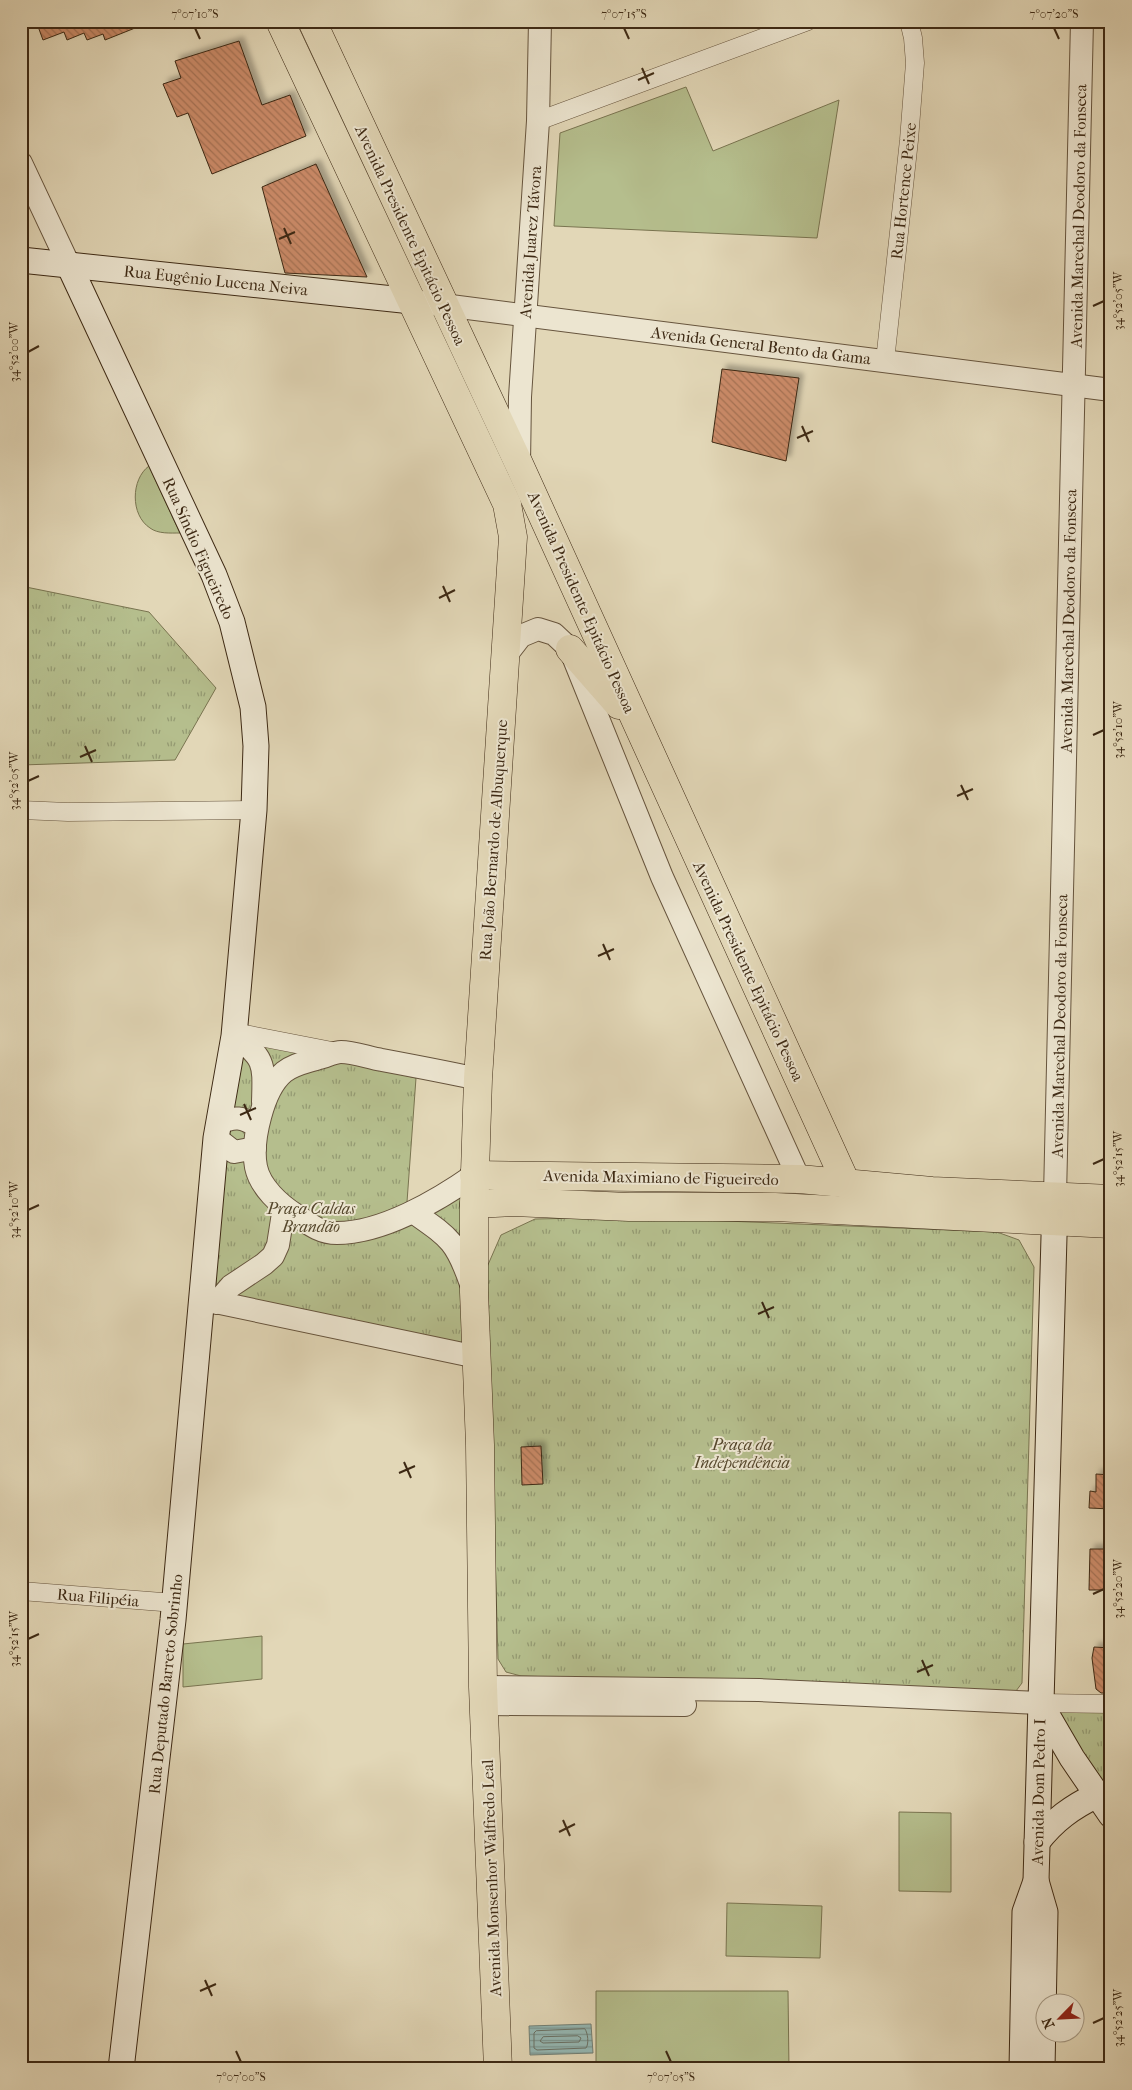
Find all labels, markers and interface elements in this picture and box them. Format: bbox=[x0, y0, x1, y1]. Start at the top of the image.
text: 7°07'10"S bbox=[172, 7, 218, 21]
text: 7°07'15"S bbox=[601, 7, 647, 21]
text: 7°07'20"S bbox=[1030, 7, 1078, 21]
street label: Avenida Marechal Deodoro da Fonseca bbox=[1067, 83, 1090, 349]
street label: Avenida Presidente Epitácio Pessoa bbox=[351, 121, 470, 349]
street label: Rua Hortence Peixe bbox=[887, 122, 920, 261]
street label: Avenida Juarez Távora bbox=[516, 165, 545, 320]
street label: Rua Eugênio Lucena Neiva bbox=[123, 261, 310, 300]
text: 34°52'05"W bbox=[1111, 271, 1125, 330]
text: 34°52'00"W bbox=[7, 321, 21, 382]
street label: Avenida General Bento da Gama bbox=[649, 322, 872, 368]
street label: Rua Síndio Figueiredo bbox=[159, 474, 238, 622]
street label: Avenida Presidente Epitácio Pessoa bbox=[524, 488, 639, 717]
street label: Avenida Marechal Deodoro da Fonseca bbox=[1057, 488, 1080, 754]
text: 34°52'10"W bbox=[1111, 700, 1125, 759]
street label: Rua João Bernardo de Albuquerque bbox=[476, 719, 511, 961]
text: 34°52'05"W bbox=[7, 751, 21, 810]
street label: Avenida Presidente Epitácio Pessoa bbox=[689, 857, 808, 1085]
street label: Avenida Marechal Deodoro da Fonseca bbox=[1048, 893, 1071, 1159]
text: 34°52'15"W bbox=[1111, 1130, 1125, 1187]
street label: Avenida Maximiano de Figueiredo bbox=[542, 1166, 779, 1189]
text: 34°52'10"W bbox=[7, 1180, 21, 1239]
park label: Praça Caldas Brandão bbox=[266, 1199, 356, 1236]
park label: Praça da Independência bbox=[693, 1435, 790, 1472]
text: 34°52'20"W bbox=[1111, 1558, 1125, 1619]
street label: Rua Deputado Barreto Sobrinho bbox=[144, 1573, 187, 1795]
street label: Rua Filipéia bbox=[56, 1584, 140, 1611]
text: 34°52'15"W bbox=[7, 1610, 21, 1667]
street label: Avenida Dom Pedro I bbox=[1028, 1719, 1049, 1866]
street label: Avenida Monsenhor Walfredo Leal bbox=[478, 1759, 505, 1998]
text: 34°52'25"W bbox=[1111, 1988, 1125, 2047]
north arrow bbox=[1034, 1992, 1084, 2042]
text: N bbox=[1039, 2014, 1059, 2031]
text: 7°07'00"S bbox=[216, 2070, 266, 2084]
text: 7°07'05"S bbox=[647, 2070, 695, 2084]

